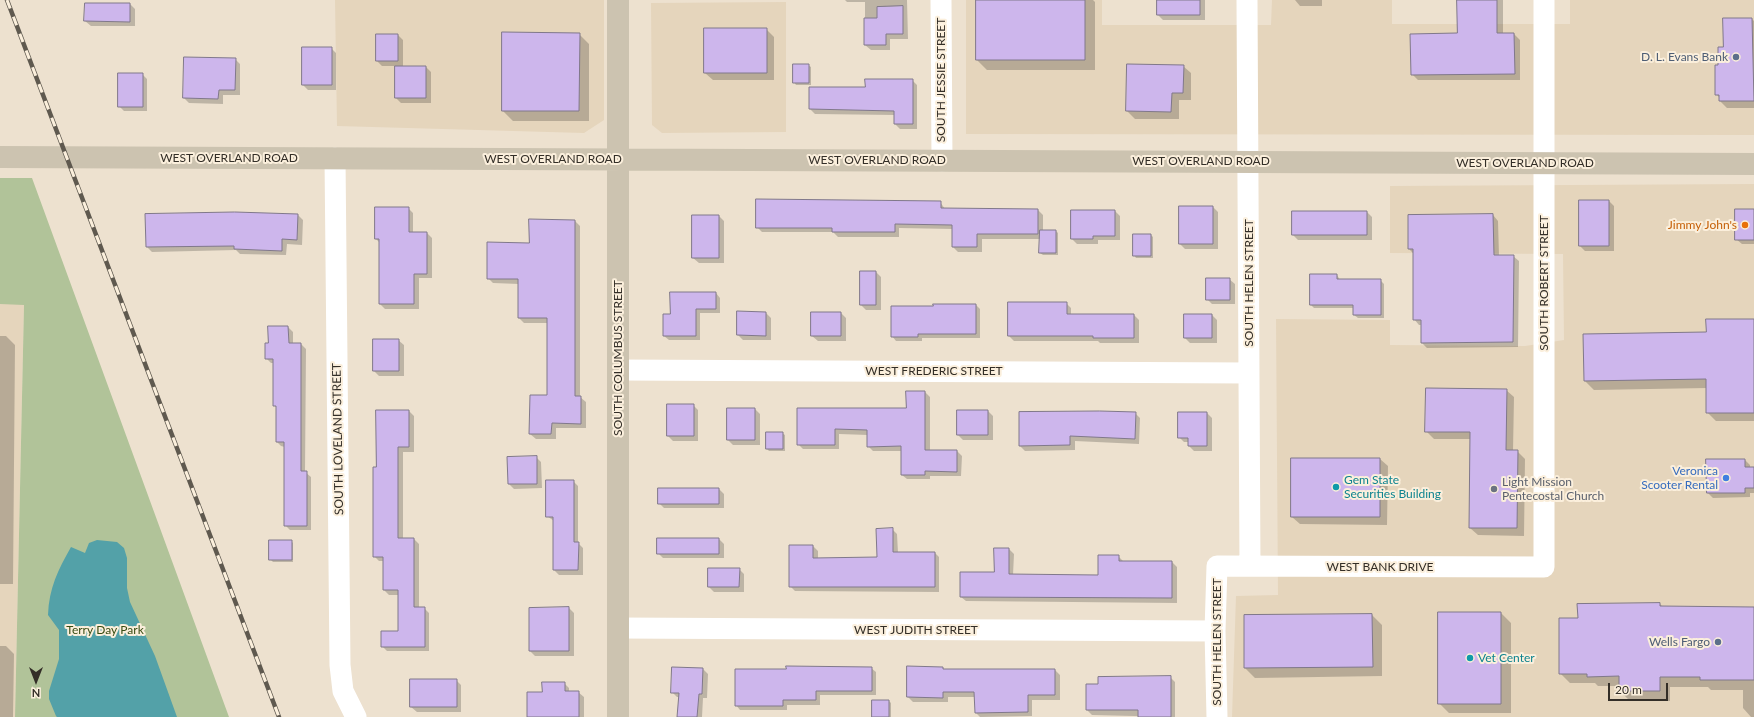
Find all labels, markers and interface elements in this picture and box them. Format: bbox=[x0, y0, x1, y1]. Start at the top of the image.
street label: SOUTH JESSIE STREET bbox=[934, 18, 948, 142]
place label: D. L. Evans Bank bbox=[1641, 50, 1728, 64]
marker: D. L. Evans Bank bbox=[1731, 52, 1741, 62]
street label: WEST OVERLAND ROAD bbox=[160, 151, 298, 165]
street label: WEST OVERLAND ROAD bbox=[484, 152, 622, 166]
street label: WEST OVERLAND ROAD bbox=[808, 153, 946, 167]
street label: WEST OVERLAND ROAD bbox=[1132, 154, 1270, 168]
street label: WEST OVERLAND ROAD bbox=[1456, 156, 1594, 170]
street label: SOUTH ROBERT STREET bbox=[1537, 215, 1551, 351]
place label: Jimmy John's bbox=[1668, 218, 1737, 232]
street label: SOUTH HELEN STREET bbox=[1242, 219, 1256, 347]
marker: Jimmy John's bbox=[1740, 220, 1750, 230]
street label: SOUTH COLUMBUS STREET bbox=[611, 280, 625, 436]
street label: SOUTH LOVELAND STREET bbox=[329, 363, 347, 515]
street label: WEST FREDERIC STREET bbox=[865, 364, 1003, 378]
place label: Veronica Scooter Rental bbox=[1641, 464, 1718, 492]
place label: Gem State Securities Building bbox=[1344, 473, 1441, 501]
marker: Veronica Scooter Rental bbox=[1721, 473, 1731, 483]
place label: Light Mission Pentecostal Church bbox=[1502, 475, 1604, 503]
marker: Gem State Securities Building bbox=[1331, 482, 1341, 492]
marker: Light Mission Pentecostal Church bbox=[1489, 484, 1499, 494]
street label: WEST BANK DRIVE bbox=[1326, 560, 1434, 574]
street label: SOUTH HELEN STREET bbox=[1210, 578, 1224, 706]
park label: Terry Day Park bbox=[66, 623, 144, 637]
street label: WEST JUDITH STREET bbox=[854, 623, 978, 637]
place label: Wells Fargo bbox=[1649, 635, 1710, 649]
marker: Wells Fargo bbox=[1713, 637, 1723, 647]
place label: Vet Center bbox=[1478, 651, 1535, 665]
marker: Vet Center bbox=[1465, 653, 1475, 663]
north arrow bbox=[16, 661, 56, 701]
scale bar bbox=[1610, 675, 1670, 701]
text: 20 m bbox=[1615, 682, 1642, 697]
text: N bbox=[32, 687, 40, 700]

